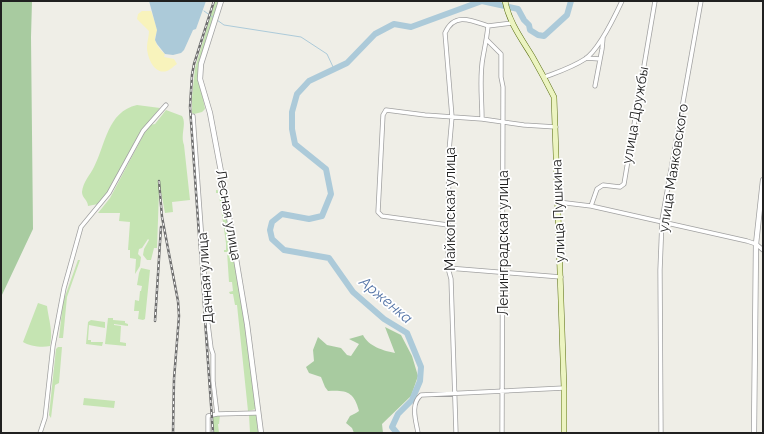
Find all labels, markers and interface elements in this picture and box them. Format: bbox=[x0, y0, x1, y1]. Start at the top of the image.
street label: улица Дружбы bbox=[619, 65, 651, 165]
street label: улица Маяковского bbox=[655, 103, 691, 233]
street label: Майкопская улица bbox=[442, 147, 458, 271]
street label: улица Пушкина bbox=[548, 159, 568, 263]
street label: Лесная улица bbox=[213, 168, 245, 262]
street label: Ленинградская улица bbox=[495, 170, 511, 316]
street label: Дачная улица bbox=[194, 232, 216, 324]
water label: Арженка bbox=[355, 272, 416, 327]

